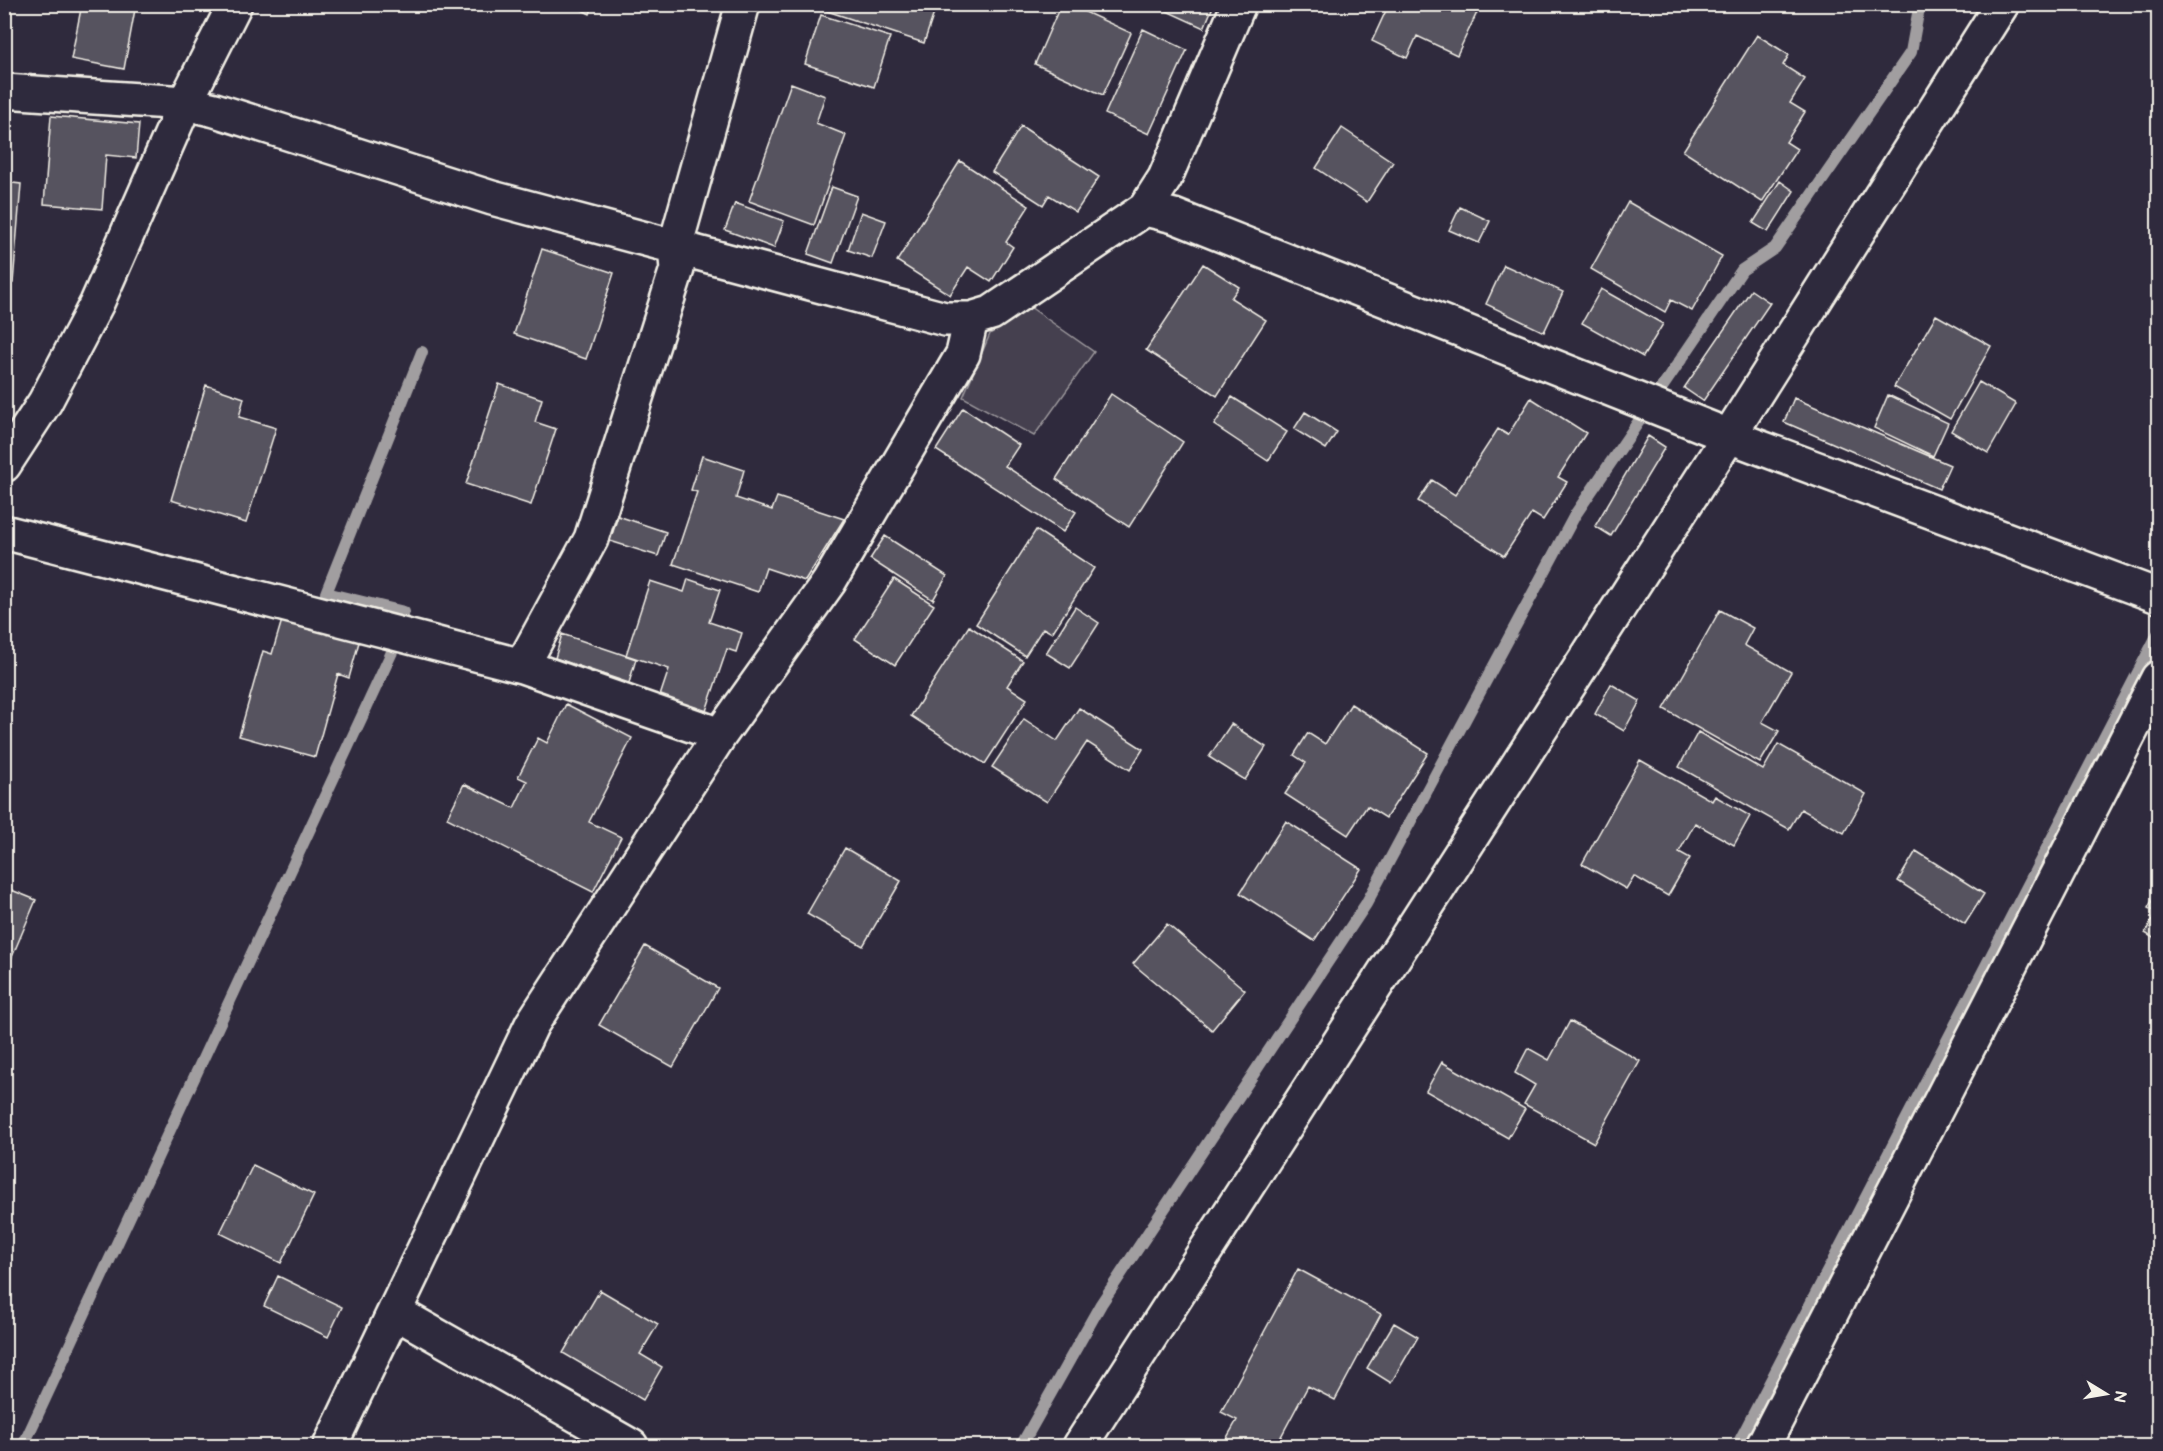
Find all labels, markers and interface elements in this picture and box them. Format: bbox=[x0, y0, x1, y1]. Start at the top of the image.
north arrow bbox=[2076, 1364, 2136, 1424]
text: N bbox=[2109, 1389, 2130, 1404]

